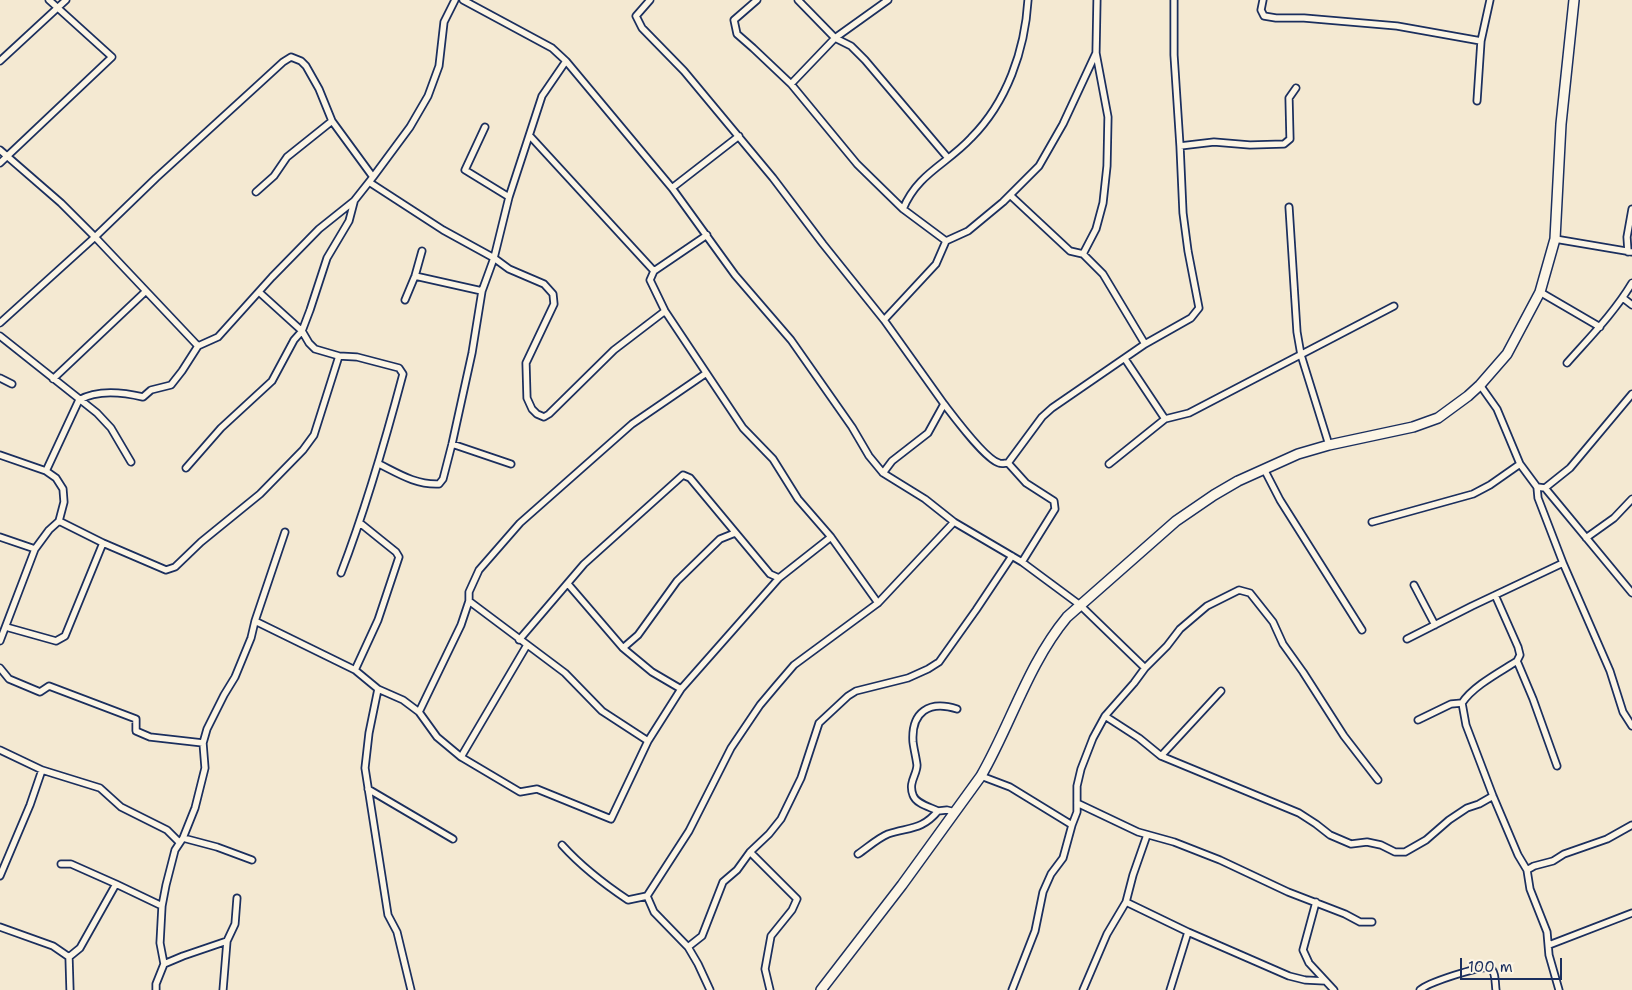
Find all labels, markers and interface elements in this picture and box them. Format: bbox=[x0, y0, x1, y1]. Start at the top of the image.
scale bar bbox=[1462, 948, 1564, 980]
text: 100 m bbox=[1468, 957, 1513, 977]

